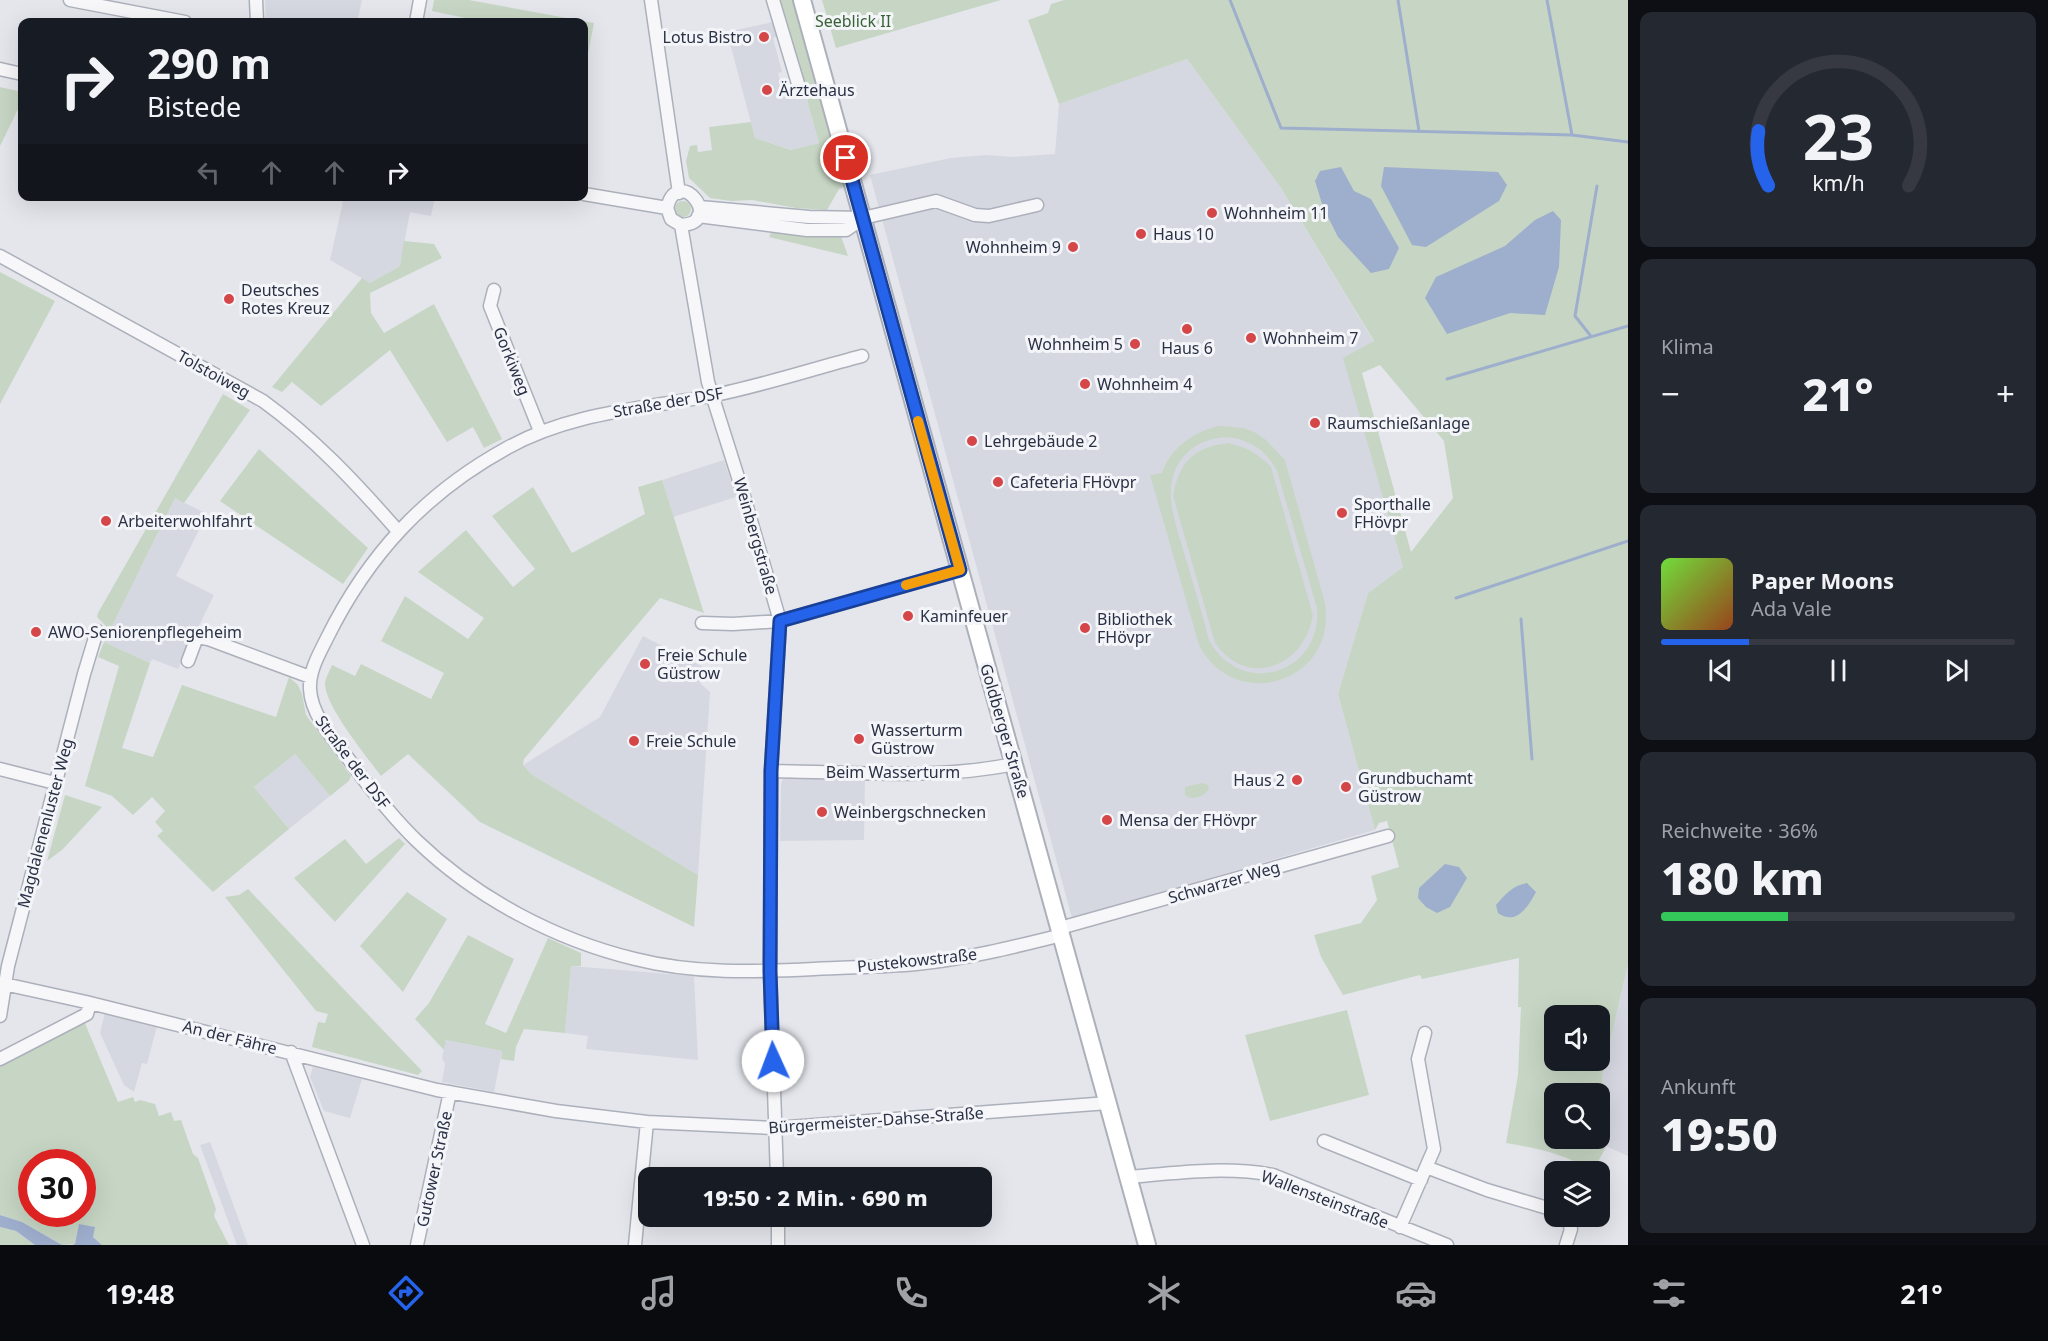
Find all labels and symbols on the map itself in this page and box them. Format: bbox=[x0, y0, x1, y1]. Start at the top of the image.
park label: Seeblick II bbox=[815, 10, 891, 32]
place label: Lotus Bistro bbox=[663, 26, 752, 48]
marker: Lotus Bistro bbox=[757, 30, 771, 44]
place label: Ärztehaus bbox=[779, 79, 855, 101]
marker: Ärztehaus bbox=[760, 83, 774, 97]
pin bbox=[820, 132, 871, 183]
place label: Wohnheim 11 bbox=[1224, 202, 1328, 224]
marker: Wohnheim 11 bbox=[1205, 206, 1219, 220]
place label: Haus 10 bbox=[1153, 223, 1214, 245]
marker: Haus 10 bbox=[1134, 227, 1148, 241]
place label: Wohnheim 9 bbox=[966, 236, 1061, 258]
marker: Wohnheim 9 bbox=[1066, 240, 1080, 254]
place label: Deutsches Rotes Kreuz bbox=[241, 279, 330, 319]
marker: Deutsches Rotes Kreuz bbox=[222, 292, 236, 306]
marker: Haus 6 bbox=[1180, 322, 1194, 336]
street label: Gorkiweg bbox=[488, 323, 536, 399]
place label: Wohnheim 7 bbox=[1263, 327, 1358, 349]
marker: Wohnheim 7 bbox=[1244, 331, 1258, 345]
place label: Wohnheim 5 bbox=[1028, 333, 1123, 355]
marker: Wohnheim 5 bbox=[1128, 337, 1142, 351]
place label: Haus 6 bbox=[1161, 337, 1213, 359]
street label: Tolstoiweg bbox=[174, 345, 254, 403]
place label: Wohnheim 4 bbox=[1097, 373, 1192, 395]
marker: Wohnheim 4 bbox=[1078, 377, 1092, 391]
street label: Straße der DSF bbox=[611, 381, 725, 423]
place label: Raumschießanlage bbox=[1327, 412, 1470, 434]
marker: Raumschießanlage bbox=[1308, 416, 1322, 430]
place label: Lehrgebäude 2 bbox=[984, 430, 1098, 452]
marker: Lehrgebäude 2 bbox=[965, 434, 979, 448]
place label: Cafeteria FHövpr bbox=[1010, 471, 1137, 493]
street label: Weinbergstraße bbox=[729, 475, 783, 597]
marker: Cafeteria FHövpr bbox=[991, 475, 1005, 489]
place label: Sporthalle FHövpr bbox=[1354, 493, 1431, 533]
marker: Sporthalle FHövpr bbox=[1335, 506, 1349, 520]
place label: Arbeiterwohlfahrt bbox=[118, 510, 252, 532]
marker: Arbeiterwohlfahrt bbox=[99, 514, 113, 528]
place label: Kaminfeuer bbox=[920, 605, 1008, 627]
place label: Bibliothek FHövpr bbox=[1097, 608, 1173, 648]
marker: Kaminfeuer bbox=[901, 609, 915, 623]
place label: AWO-Seniorenpflegeheim bbox=[48, 621, 242, 643]
marker: Bibliothek FHövpr bbox=[1078, 621, 1092, 635]
marker: AWO-Seniorenpflegeheim bbox=[29, 625, 43, 639]
place label: Freie Schule Güstrow bbox=[657, 644, 747, 684]
marker: Freie Schule Güstrow bbox=[638, 657, 652, 671]
street label: Goldberger Straße bbox=[975, 661, 1035, 801]
street label: Straße der DSF bbox=[311, 711, 395, 813]
place label: Wasserturm Güstrow bbox=[871, 719, 963, 759]
place label: Freie Schule bbox=[646, 730, 736, 752]
marker: Wasserturm Güstrow bbox=[852, 732, 866, 746]
marker: Freie Schule bbox=[627, 734, 641, 748]
street label: Magdalenenluster Weg bbox=[12, 736, 78, 910]
street label: Beim Wasserturm bbox=[826, 761, 960, 783]
place label: Grundbuchamt Güstrow bbox=[1358, 767, 1473, 807]
place label: Haus 2 bbox=[1233, 769, 1285, 791]
marker: Haus 2 bbox=[1290, 773, 1304, 787]
marker: Grundbuchamt Güstrow bbox=[1339, 780, 1353, 794]
place label: Weinbergschnecken bbox=[834, 801, 986, 823]
marker: Weinbergschnecken bbox=[815, 805, 829, 819]
place label: Mensa der FHövpr bbox=[1119, 809, 1257, 831]
marker: Mensa der FHövpr bbox=[1100, 813, 1114, 827]
street label: Schwarzer Weg bbox=[1166, 856, 1282, 908]
street label: Pustekowstraße bbox=[856, 943, 978, 977]
street label: An der Fähre bbox=[181, 1015, 279, 1059]
position arrow bbox=[741, 1029, 805, 1093]
street label: Bürgermeister-Dahse-Straße bbox=[768, 1101, 984, 1139]
street label: Gutower Straße bbox=[411, 1109, 457, 1229]
speed limit sign: 30 bbox=[18, 1149, 96, 1227]
street label: Wallensteinstraße bbox=[1258, 1165, 1392, 1233]

